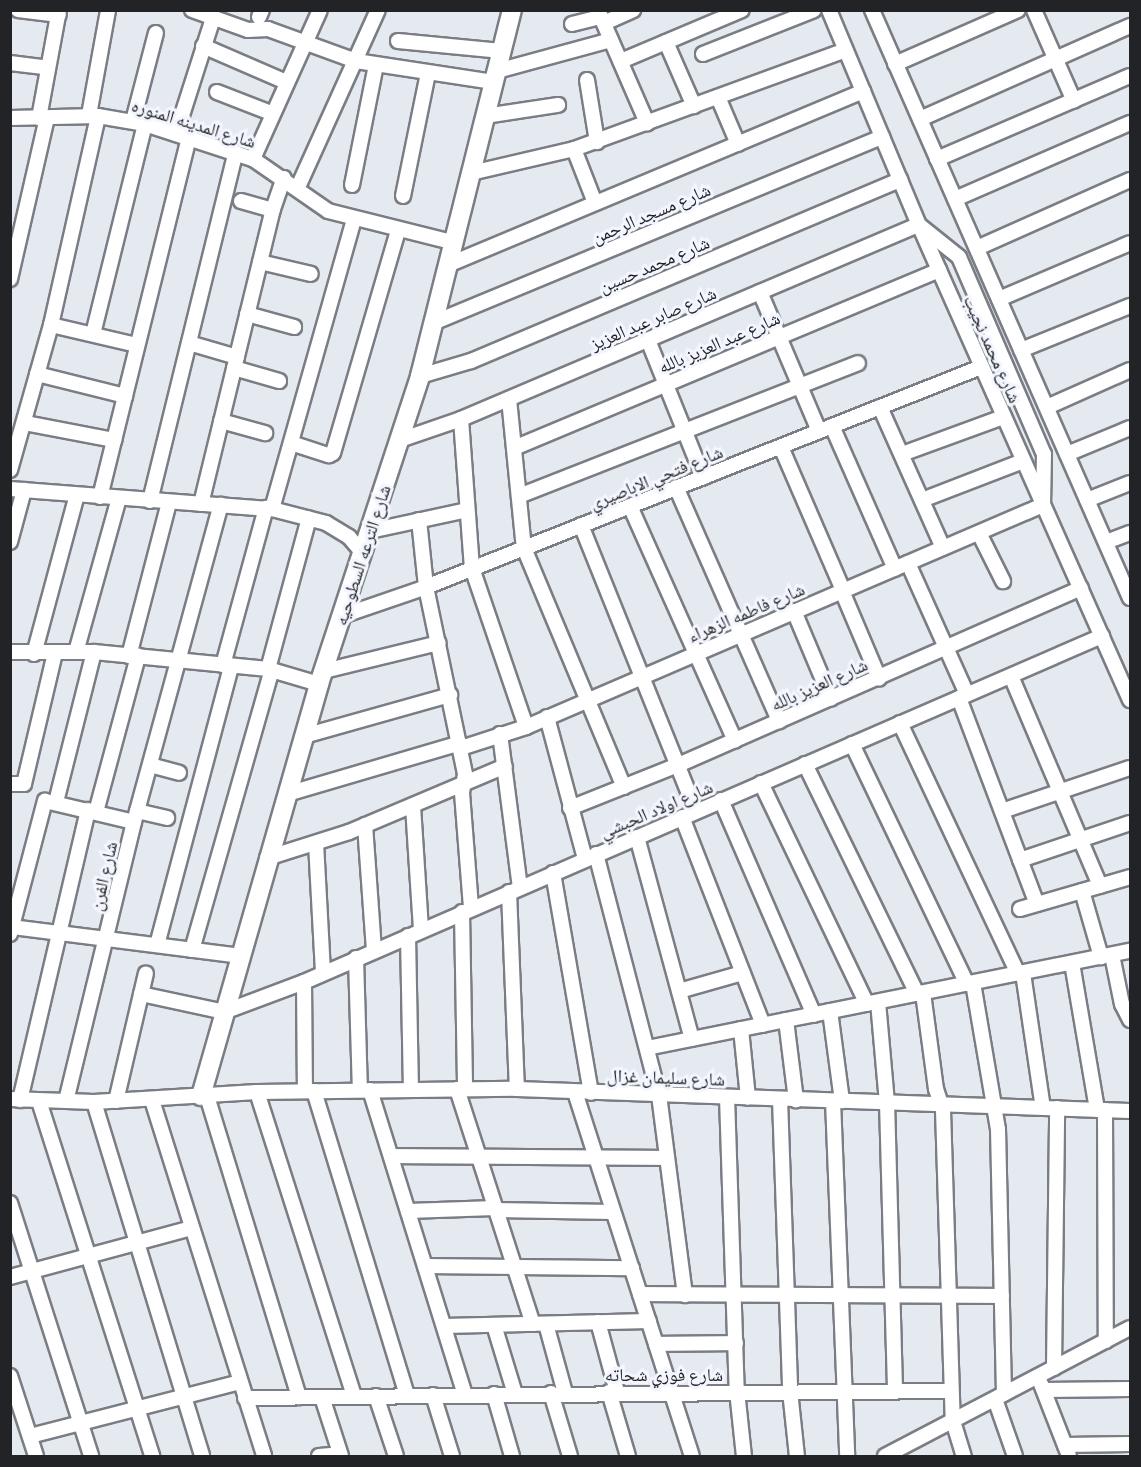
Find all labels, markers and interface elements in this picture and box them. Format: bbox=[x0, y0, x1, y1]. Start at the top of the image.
street label: شارع المدينه المنوره bbox=[129, 94, 259, 152]
street label: شارع مسجد الرحمن bbox=[588, 178, 714, 248]
street label: شارع محمد حسين bbox=[595, 231, 713, 297]
street label: شارع صابر عبد العزيز bbox=[587, 282, 719, 354]
street label: شارع محمد نجيب bbox=[960, 292, 1026, 406]
street label: شارع عبد العزيز بالله bbox=[655, 307, 783, 377]
street label: شارع فتحي الاباصيري bbox=[586, 440, 726, 514]
street label: شارع الترعه السطوحيه bbox=[329, 482, 395, 628]
street label: شارع فاطمه الزهراء bbox=[684, 578, 808, 646]
street label: شارع العزيز بالله bbox=[767, 653, 871, 715]
street label: شارع اولاد الحبشي bbox=[596, 776, 716, 842]
street label: شارع الفرن bbox=[85, 839, 121, 913]
street label: شارع سليمان غزال bbox=[607, 1064, 725, 1090]
street label: شارع فوزي شحاته bbox=[605, 1363, 723, 1385]

